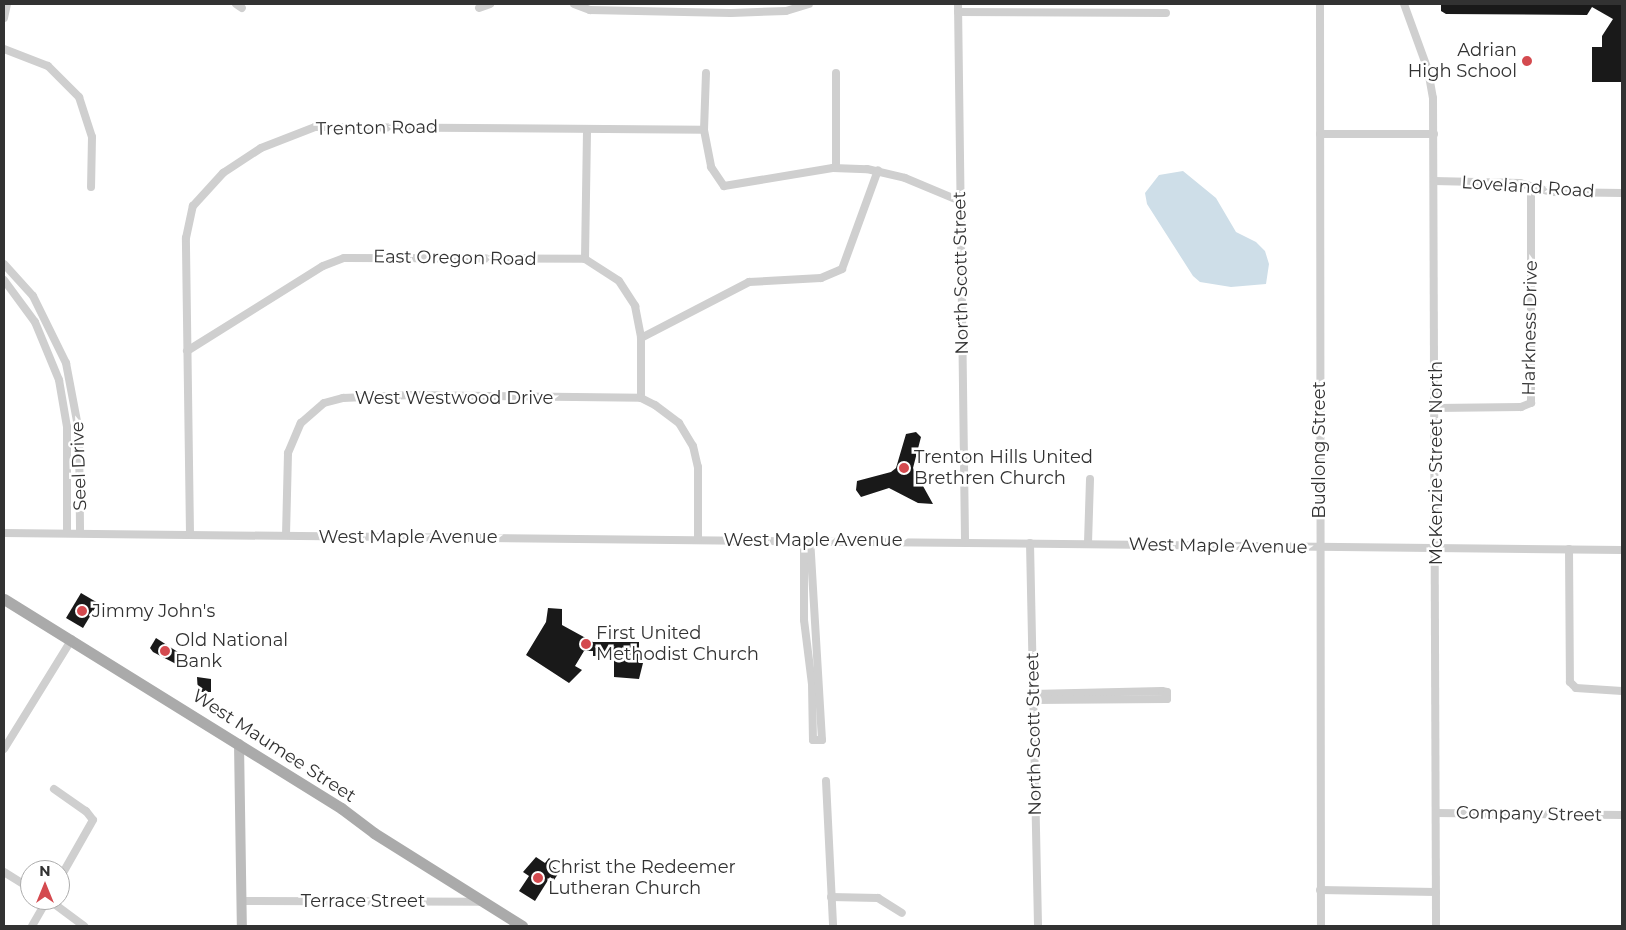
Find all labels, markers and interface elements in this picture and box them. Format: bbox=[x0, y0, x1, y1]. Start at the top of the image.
place label: Adrian High School bbox=[1408, 40, 1517, 82]
marker: Adrian High School bbox=[1521, 55, 1533, 67]
street label: Trenton Road bbox=[316, 116, 438, 140]
street label: Loveland Road bbox=[1461, 172, 1595, 202]
street label: North Scott Street bbox=[949, 191, 973, 355]
street label: East Oregon Road bbox=[373, 246, 537, 270]
street label: Harkness Drive bbox=[1518, 260, 1542, 396]
street label: McKenzie Street North bbox=[1425, 361, 1447, 565]
street label: Budlong Street bbox=[1308, 381, 1330, 519]
street label: West Westwood Drive bbox=[355, 387, 553, 409]
street label: Seel Drive bbox=[67, 421, 91, 511]
place label: Trenton Hills United Brethren Church bbox=[914, 447, 1093, 489]
marker: Trenton Hills United Brethren Church bbox=[898, 462, 910, 474]
street label: West Maple Avenue bbox=[318, 526, 498, 548]
street label: West Maple Avenue bbox=[723, 529, 903, 551]
street label: West Maple Avenue bbox=[1128, 534, 1308, 558]
place label: Jimmy John's bbox=[92, 600, 215, 622]
marker: Jimmy John's bbox=[76, 605, 88, 617]
place label: First United Methodist Church bbox=[596, 623, 759, 666]
place label: Old National Bank bbox=[175, 630, 288, 672]
marker: First United Methodist Church bbox=[580, 638, 592, 650]
marker: Old National Bank bbox=[159, 645, 171, 657]
street label: North Scott Street bbox=[1022, 652, 1046, 816]
street label: West Maumee Street bbox=[188, 685, 360, 807]
street label: Company Street bbox=[1456, 802, 1602, 826]
place label: Christ the Redeemer Lutheran Church bbox=[548, 857, 736, 900]
north arrow bbox=[20, 860, 70, 910]
text: N bbox=[39, 862, 51, 880]
marker: Christ the Redeemer Lutheran Church bbox=[532, 872, 544, 884]
street label: Terrace Street bbox=[301, 890, 425, 912]

